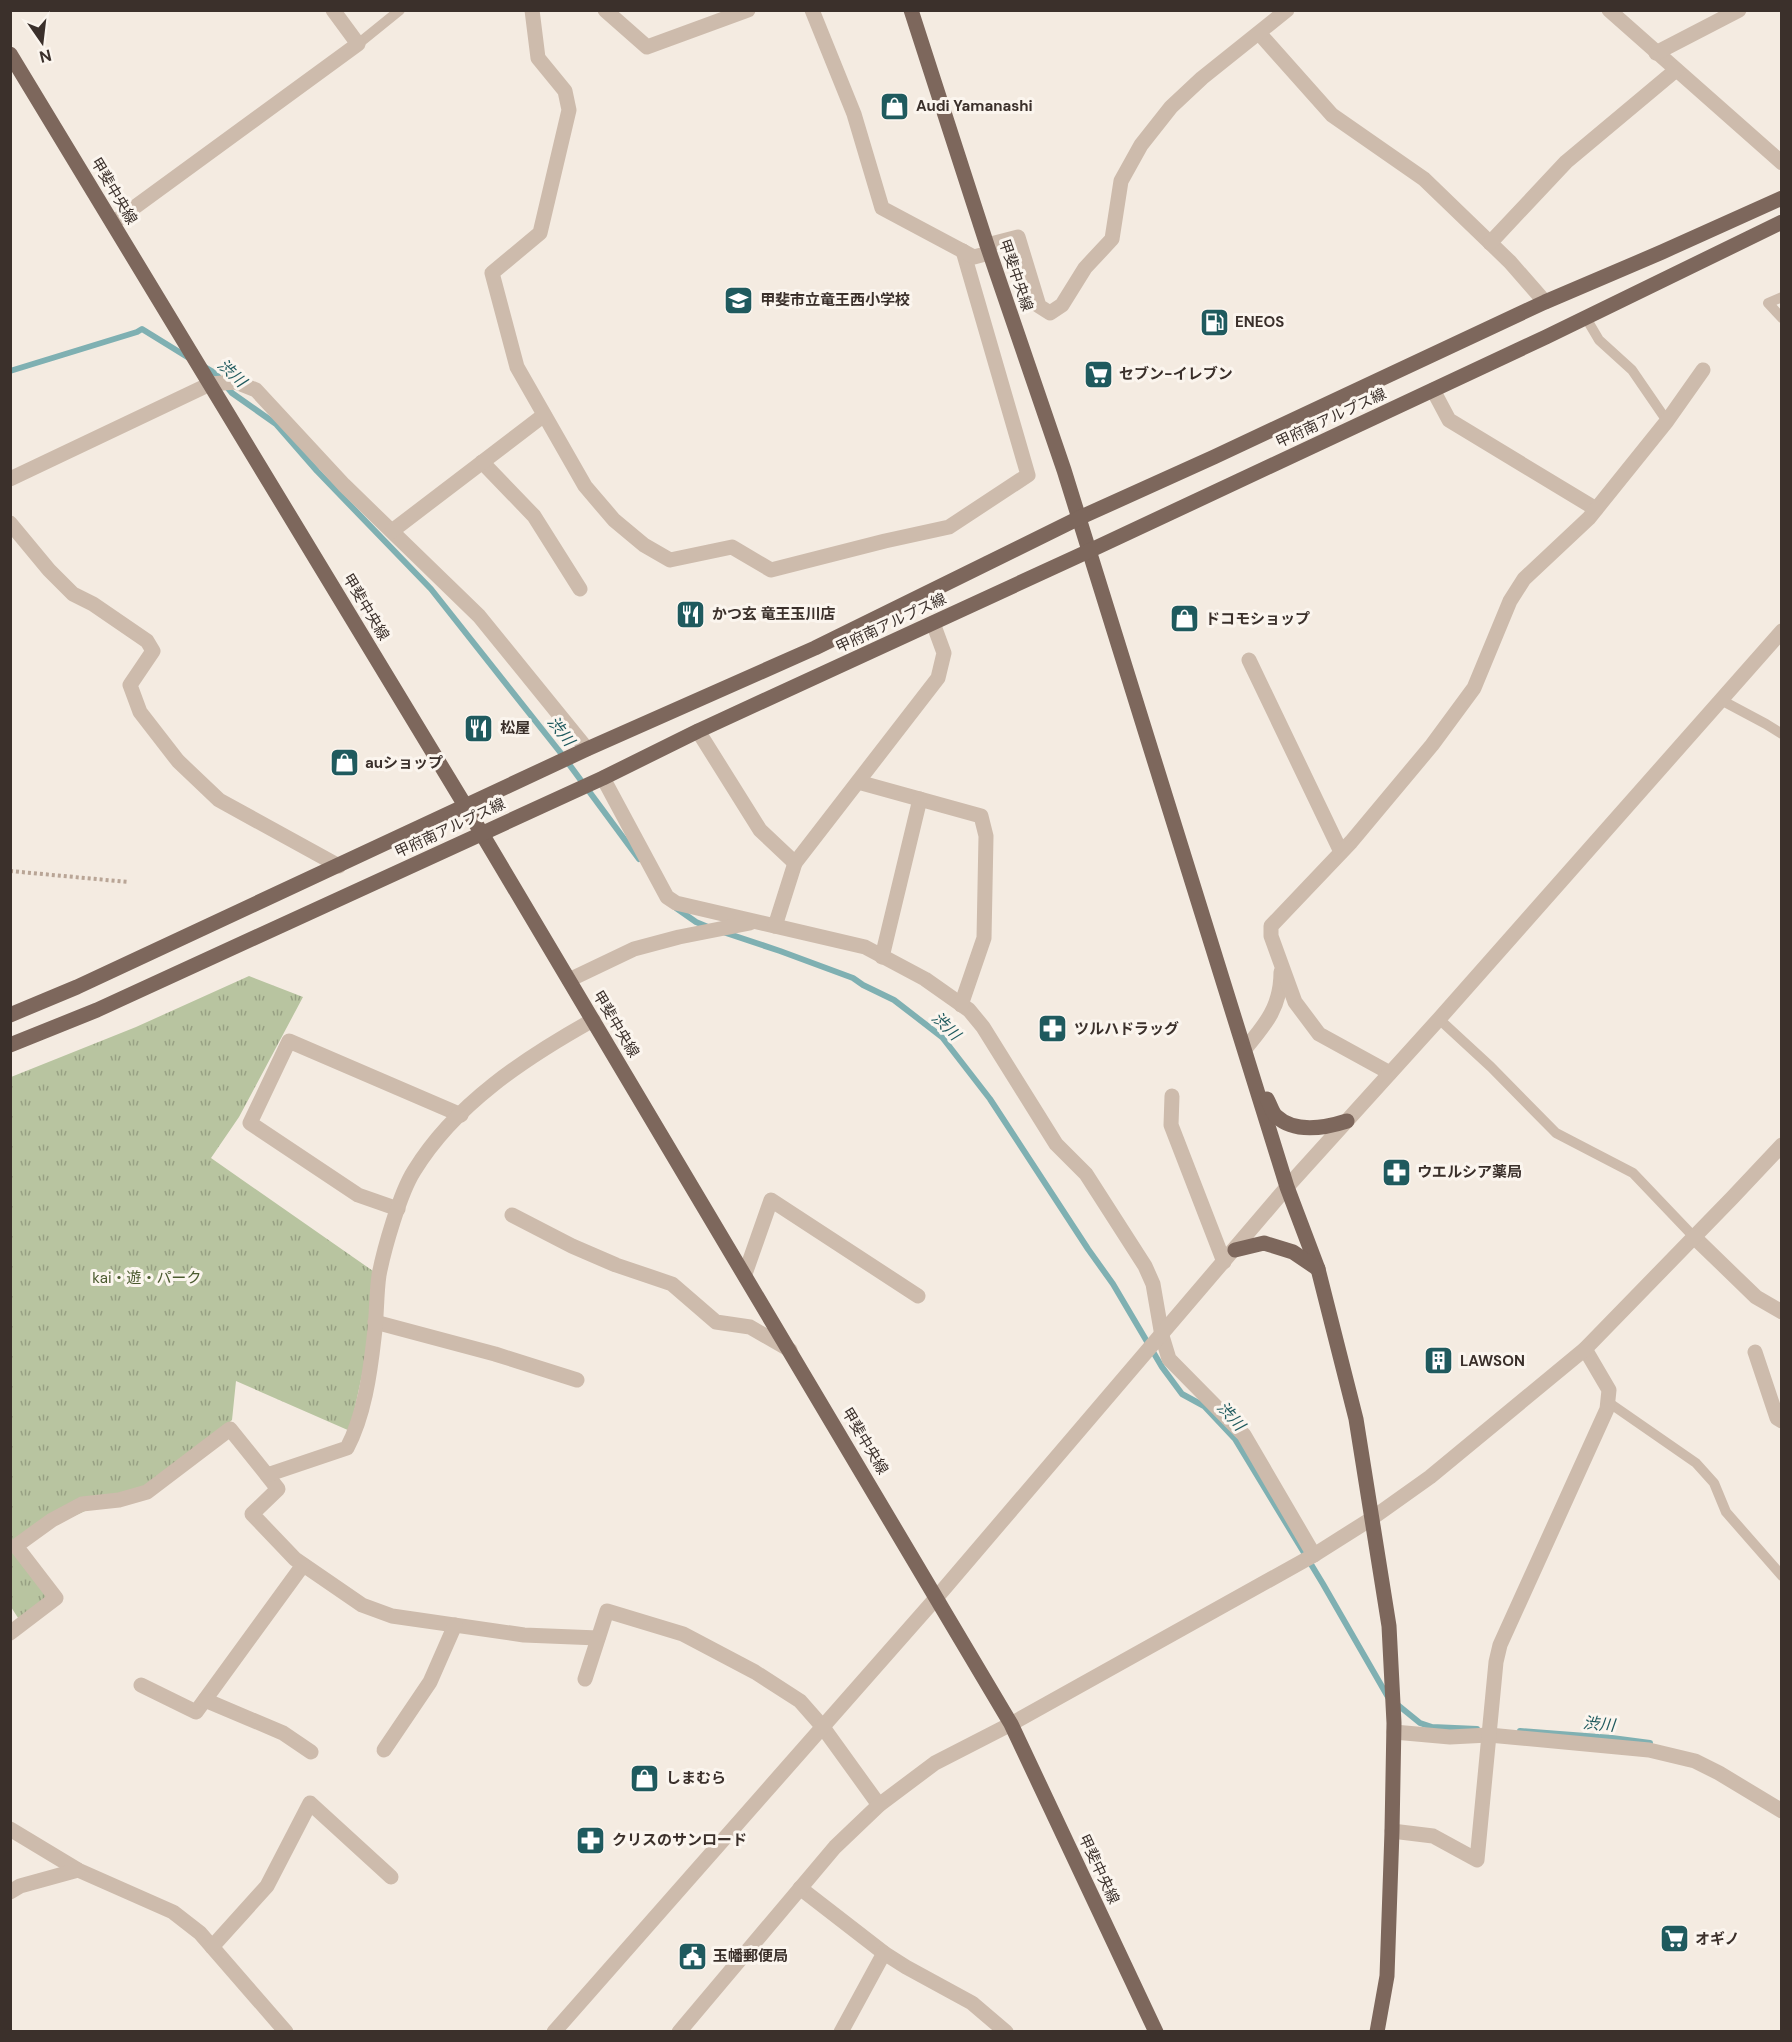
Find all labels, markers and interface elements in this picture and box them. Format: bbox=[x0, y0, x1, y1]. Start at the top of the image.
north arrow bbox=[12, 12, 72, 72]
text: N bbox=[37, 44, 54, 68]
shop icon: Audi Yamanashi bbox=[879, 90, 911, 122]
place label: Audi Yamanashi bbox=[916, 96, 1033, 116]
street label: 甲斐中央線 bbox=[86, 154, 142, 228]
street label: 甲斐中央線 bbox=[994, 236, 1038, 314]
school or university icon: 甲斐市立竜王西小学校 bbox=[723, 284, 755, 316]
place label: 甲斐市立竜王西小学校 bbox=[760, 290, 910, 310]
fuel station icon: ENEOS bbox=[1198, 306, 1230, 338]
place label: ENEOS bbox=[1235, 312, 1284, 332]
water label: 渋川 bbox=[213, 354, 252, 393]
supermarket icon: セブン-イレブン bbox=[1082, 358, 1114, 390]
place label: セブン-イレブン bbox=[1119, 364, 1233, 384]
street label: 甲府南アルプス線 bbox=[1272, 384, 1390, 452]
street label: 甲斐中央線 bbox=[338, 570, 394, 644]
street label: 甲府南アルプス線 bbox=[832, 589, 950, 657]
restaurant icon: かつ玄 竜王玉川店 bbox=[675, 598, 707, 630]
shop icon: ドコモショップ bbox=[1168, 603, 1200, 635]
place label: かつ玄 竜王玉川店 bbox=[712, 604, 836, 624]
place label: ドコモショップ bbox=[1205, 609, 1310, 629]
restaurant icon: 松屋 bbox=[463, 712, 495, 744]
water label: 渋川 bbox=[543, 712, 580, 752]
place label: 松屋 bbox=[500, 718, 530, 738]
shop icon: auショップ bbox=[328, 747, 360, 779]
place label: auショップ bbox=[365, 753, 443, 773]
street label: 甲府南アルプス線 bbox=[391, 794, 509, 862]
street label: 甲斐中央線 bbox=[588, 987, 644, 1061]
water label: 渋川 bbox=[927, 1007, 966, 1046]
pharmacy icon: ツルハドラッグ bbox=[1037, 1013, 1069, 1045]
place label: ツルハドラッグ bbox=[1074, 1019, 1179, 1039]
pharmacy icon: ウエルシア薬局 bbox=[1380, 1156, 1412, 1188]
place label: ウエルシア薬局 bbox=[1417, 1162, 1522, 1182]
park label: kai・遊・パーク bbox=[92, 1268, 202, 1288]
building icon: LAWSON bbox=[1423, 1345, 1455, 1377]
place label: LAWSON bbox=[1460, 1351, 1525, 1371]
water label: 渋川 bbox=[1212, 1397, 1251, 1436]
street label: 甲斐中央線 bbox=[837, 1404, 893, 1478]
water label: 渋川 bbox=[1582, 1712, 1618, 1736]
shop icon: しまむら bbox=[629, 1762, 661, 1794]
place label: しまむら bbox=[666, 1768, 726, 1788]
pharmacy icon: クリスのサンロード bbox=[575, 1824, 607, 1856]
place label: クリスのサンロード bbox=[612, 1830, 747, 1850]
street label: 甲斐中央線 bbox=[1074, 1831, 1124, 1907]
supermarket icon: オギノ bbox=[1658, 1923, 1690, 1955]
place label: オギノ bbox=[1695, 1929, 1739, 1949]
public building icon: 玉幡郵便局 bbox=[676, 1940, 708, 1972]
place label: 玉幡郵便局 bbox=[713, 1946, 788, 1966]

